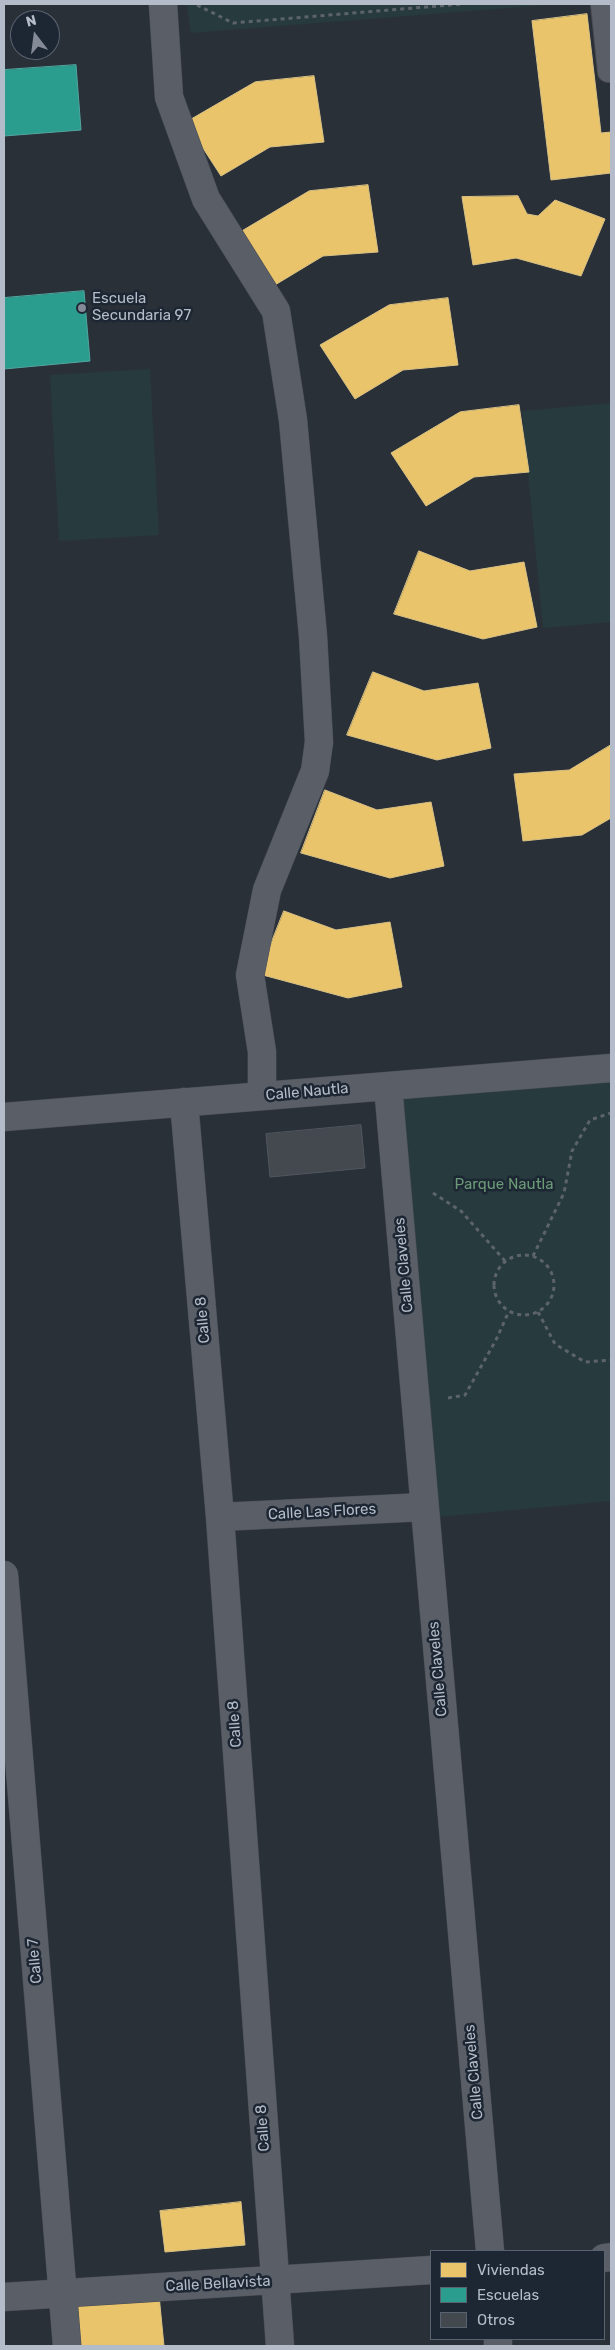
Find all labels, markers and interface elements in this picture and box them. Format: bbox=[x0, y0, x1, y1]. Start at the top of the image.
north arrow bbox=[10, 10, 60, 60]
text: N bbox=[24, 11, 38, 31]
place label: Escuela Secundaria 97 bbox=[92, 290, 191, 325]
marker: Escuela Secundaria 97 bbox=[76, 302, 88, 314]
street label: Calle Nautla bbox=[265, 1079, 349, 1105]
park label: Parque Nautla bbox=[455, 1176, 553, 1194]
street label: Calle Claveles bbox=[391, 1217, 417, 1313]
street label: Calle 8 bbox=[192, 1296, 214, 1344]
street label: Calle Las Flores bbox=[267, 1500, 377, 1524]
street label: Calle Claveles bbox=[425, 1621, 451, 1717]
street label: Calle 8 bbox=[224, 1700, 246, 1748]
street label: Calle 7 bbox=[24, 1938, 46, 1984]
street label: Calle Claveles bbox=[461, 2024, 487, 2120]
street label: Calle 8 bbox=[252, 2104, 274, 2152]
legend bbox=[430, 2250, 605, 2340]
text: Viviendas bbox=[477, 2261, 545, 2279]
street label: Calle Bellavista bbox=[165, 2272, 271, 2296]
text: Escuelas bbox=[477, 2286, 539, 2304]
text: Otros bbox=[477, 2311, 515, 2329]

